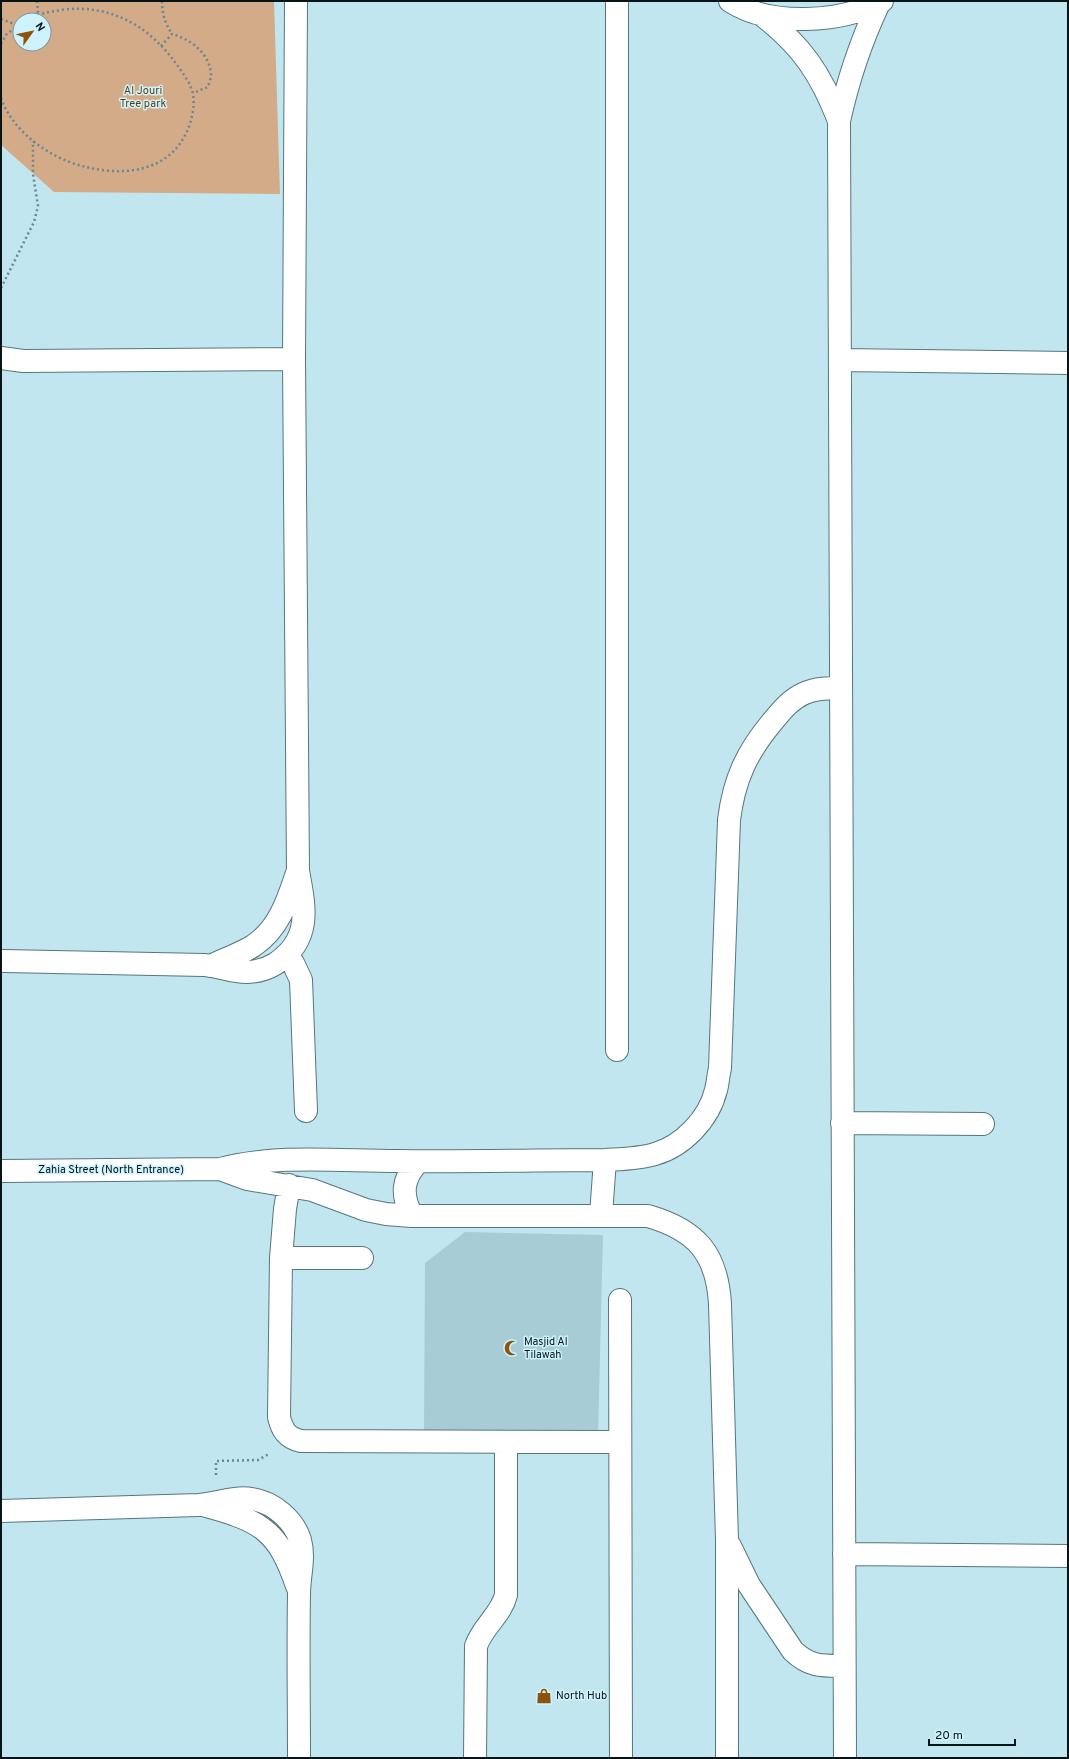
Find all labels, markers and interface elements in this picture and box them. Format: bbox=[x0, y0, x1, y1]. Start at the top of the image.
north arrow bbox=[12, 12, 52, 52]
text: N bbox=[32, 20, 48, 34]
park label: Al Jouri Tree park bbox=[120, 84, 166, 111]
street label: Zahia Street (North Entrance) bbox=[38, 1163, 184, 1177]
place label: Masjid Al Tilawah bbox=[524, 1335, 568, 1362]
mosque icon: Masjid Al Tilawah bbox=[503, 1339, 521, 1357]
shop icon: North Hub bbox=[535, 1687, 553, 1705]
place label: North Hub bbox=[556, 1689, 607, 1703]
scale bar bbox=[929, 1721, 1015, 1747]
text: 20 m bbox=[935, 1728, 963, 1744]

